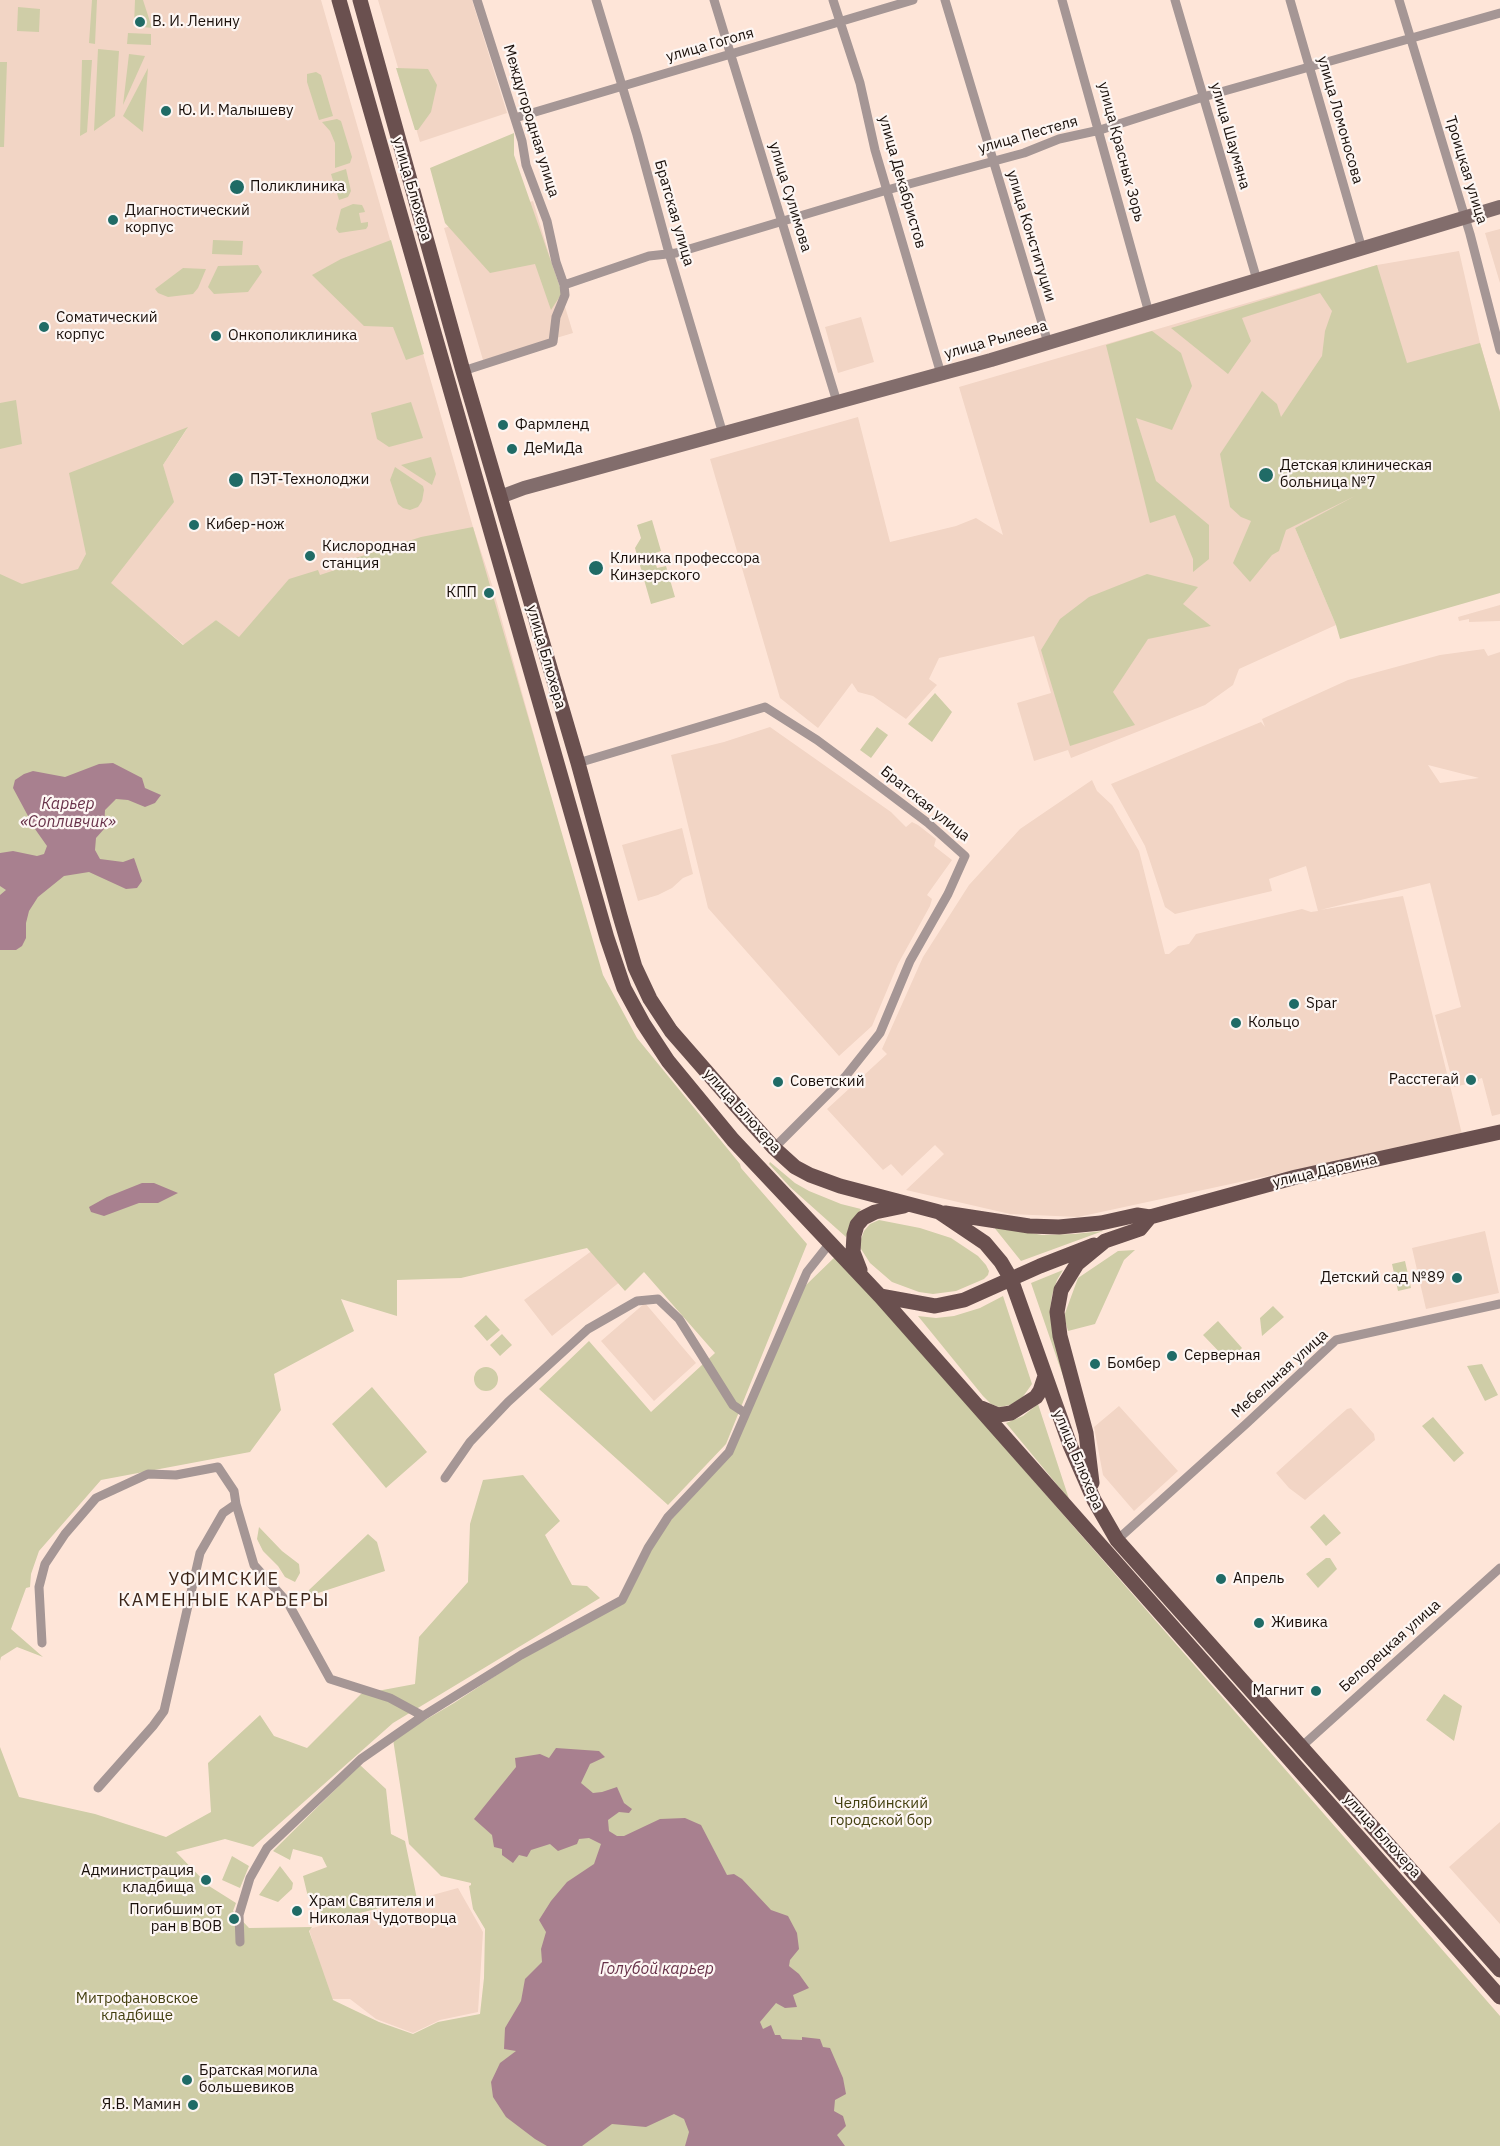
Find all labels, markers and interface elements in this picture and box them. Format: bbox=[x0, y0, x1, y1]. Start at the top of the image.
place label: В. И. Ленину bbox=[152, 13, 240, 31]
marker: В. И. Ленину bbox=[133, 15, 147, 29]
street label: улица Гоголя bbox=[664, 24, 756, 66]
street label: Междугородная улица bbox=[499, 42, 563, 200]
street label: улица Ломоносова bbox=[1313, 54, 1367, 186]
street label: улица Красных Зорь bbox=[1094, 80, 1148, 224]
street label: улица Шаумяна bbox=[1206, 81, 1254, 191]
place label: Ю. И. Малышеву bbox=[178, 102, 293, 120]
marker: Ю. И. Малышеву bbox=[159, 104, 173, 118]
street label: улица Пестеля bbox=[976, 112, 1080, 158]
street label: улица Декабристов bbox=[874, 113, 930, 251]
street label: Троицкая улица bbox=[1441, 114, 1491, 226]
street label: улица Блюхера bbox=[389, 135, 435, 243]
street label: улица Сулимова bbox=[765, 140, 815, 254]
street label: Братская улица bbox=[650, 158, 698, 268]
street label: улица Конституции bbox=[1002, 168, 1060, 304]
marker: Поликлиника bbox=[228, 178, 246, 196]
place label: Поликлиника bbox=[250, 178, 345, 196]
place label: Диагностический корпус bbox=[125, 202, 250, 237]
marker: Диагностический корпус bbox=[106, 213, 120, 227]
place label: Соматический корпус bbox=[56, 309, 158, 344]
street label: улица Рылеева bbox=[942, 317, 1050, 363]
marker: Соматический корпус bbox=[37, 320, 51, 334]
place label: Онкополиклиника bbox=[228, 327, 357, 345]
marker: Онкополиклиника bbox=[209, 329, 223, 343]
place label: Фармленд bbox=[515, 416, 589, 434]
marker: Фармленд bbox=[496, 418, 510, 432]
place label: ДеМиДа bbox=[524, 440, 583, 458]
marker: ДеМиДа bbox=[505, 442, 519, 456]
place label: Детская клиническая больница №7 bbox=[1280, 457, 1432, 492]
marker: Детская клиническая больница №7 bbox=[1257, 466, 1275, 484]
marker: ПЭТ-Технолоджи bbox=[227, 471, 245, 489]
place label: ПЭТ-Технолоджи bbox=[250, 471, 369, 489]
place label: Кибер-нож bbox=[206, 516, 285, 534]
marker: Кибер-нож bbox=[187, 518, 201, 532]
place label: Кислородная станция bbox=[322, 538, 416, 573]
marker: Кислородная станция bbox=[303, 549, 317, 563]
place label: Клиника профессора Кинзерского bbox=[610, 550, 760, 585]
marker: Клиника профессора Кинзерского bbox=[587, 559, 605, 577]
place label: КПП bbox=[446, 584, 477, 602]
marker: КПП bbox=[482, 586, 496, 600]
street label: улица Блюхера bbox=[523, 603, 569, 711]
street label: Братская улица bbox=[877, 763, 973, 845]
water label: Карьер «Сопливчик» bbox=[20, 794, 116, 832]
place label: Spar bbox=[1306, 995, 1337, 1013]
marker: Spar bbox=[1287, 997, 1301, 1011]
place label: Кольцо bbox=[1248, 1014, 1300, 1032]
marker: Кольцо bbox=[1229, 1016, 1243, 1030]
street label: улица Блюхера bbox=[700, 1065, 784, 1157]
place label: Расстегай bbox=[1389, 1071, 1459, 1089]
place label: Советский bbox=[790, 1073, 864, 1091]
marker: Расстегай bbox=[1464, 1073, 1478, 1087]
marker: Советский bbox=[771, 1075, 785, 1089]
street label: улица Дарвина bbox=[1271, 1150, 1379, 1192]
place label: Детский сад №89 bbox=[1320, 1269, 1445, 1287]
marker: Детский сад №89 bbox=[1450, 1271, 1464, 1285]
street label: Мебельная улица bbox=[1228, 1326, 1332, 1422]
place label: Серверная bbox=[1184, 1347, 1260, 1365]
marker: Серверная bbox=[1165, 1349, 1179, 1363]
place label: Бомбер bbox=[1107, 1355, 1161, 1373]
marker: Бомбер bbox=[1088, 1357, 1102, 1371]
street label: улица Блюхера bbox=[1049, 1407, 1107, 1513]
district label: УФИМСКИЕ КАМЕННЫЕ КАРЬЕРЫ bbox=[118, 1569, 330, 1612]
place label: Апрель bbox=[1233, 1570, 1284, 1588]
marker: Апрель bbox=[1214, 1572, 1228, 1586]
street label: Белорецкая улица bbox=[1336, 1596, 1444, 1696]
place label: Живика bbox=[1271, 1614, 1328, 1632]
marker: Живика bbox=[1252, 1616, 1266, 1630]
place label: Магнит bbox=[1253, 1682, 1304, 1700]
marker: Магнит bbox=[1309, 1684, 1323, 1698]
street label: улица Блюхера bbox=[1340, 1790, 1424, 1882]
park label: Челябинский городской бор bbox=[830, 1795, 932, 1830]
place label: Администрация кладбища bbox=[81, 1862, 194, 1897]
marker: Администрация кладбища bbox=[199, 1873, 213, 1887]
place label: Храм Святителя и Николая Чудотворца bbox=[309, 1893, 456, 1928]
place label: Погибшим от ран в ВОВ bbox=[129, 1901, 222, 1936]
marker: Храм Святителя и Николая Чудотворца bbox=[290, 1904, 304, 1918]
marker: Погибшим от ран в ВОВ bbox=[227, 1912, 241, 1926]
water label: Голубой карьер bbox=[600, 1959, 714, 1979]
park label: Митрофановское кладбище bbox=[76, 1990, 198, 2025]
place label: Братская могила большевиков bbox=[199, 2062, 318, 2097]
marker: Братская могила большевиков bbox=[180, 2073, 194, 2087]
place label: Я.В. Мамин bbox=[102, 2096, 181, 2114]
marker: Я.В. Мамин bbox=[186, 2098, 200, 2112]

